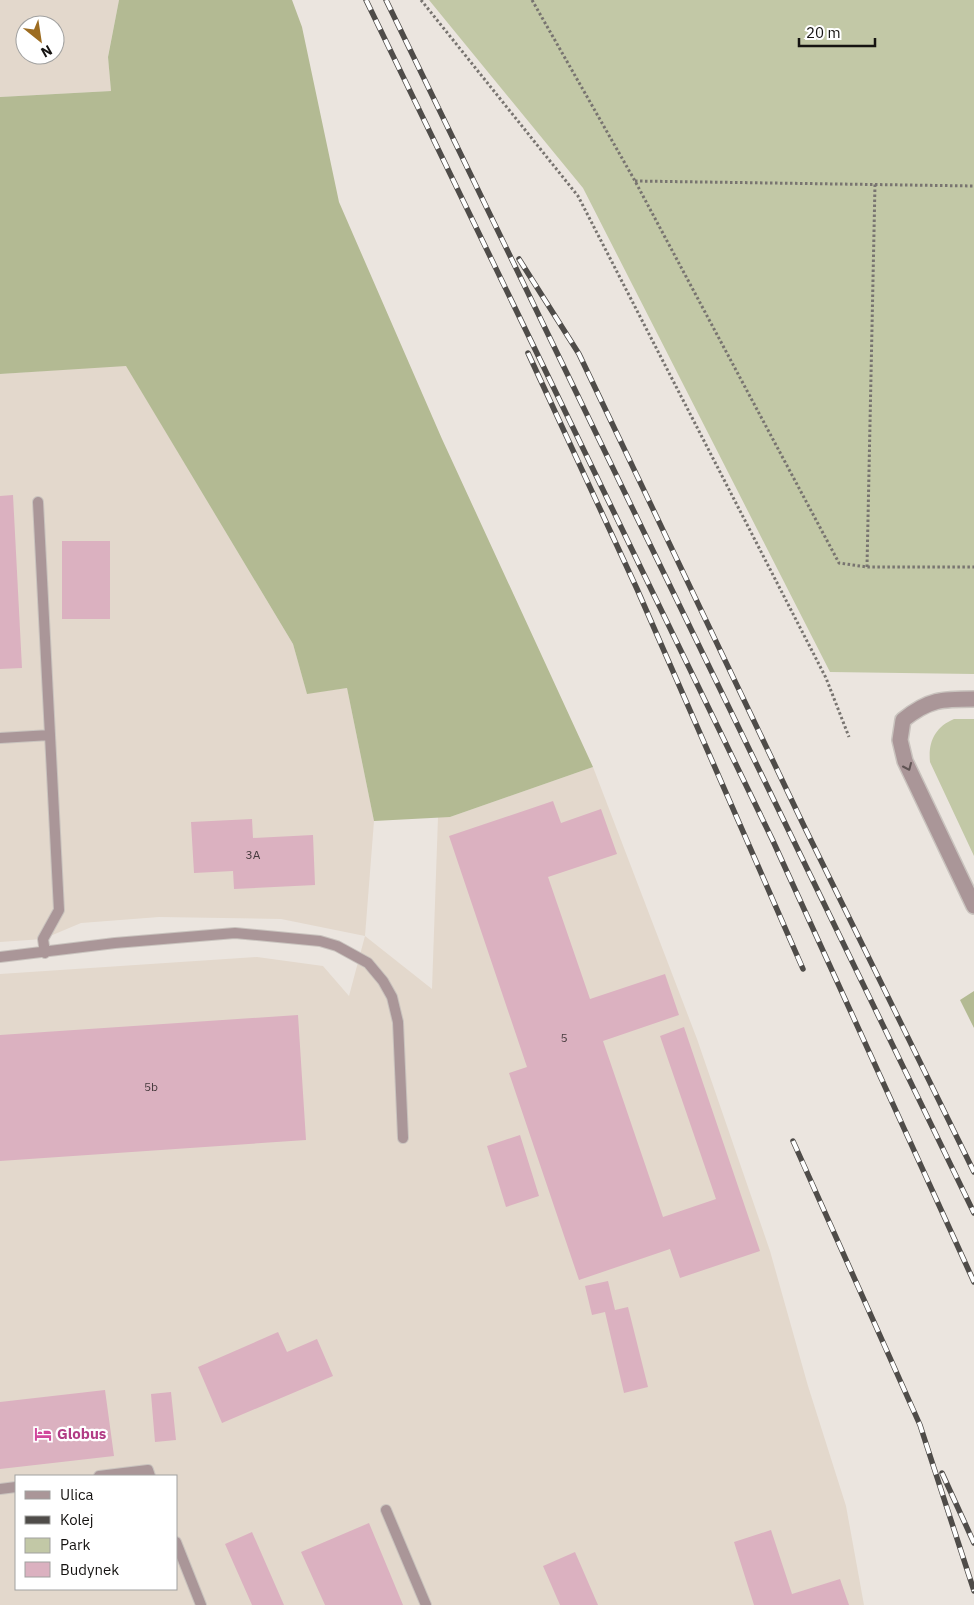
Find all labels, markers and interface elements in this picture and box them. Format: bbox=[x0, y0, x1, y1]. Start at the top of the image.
north arrow bbox=[15, 15, 65, 65]
scale bar bbox=[799, 15, 875, 47]
text: 20 m bbox=[806, 23, 841, 42]
text: N bbox=[38, 41, 55, 62]
one-way arrow bbox=[902, 762, 912, 771]
house number: 3A bbox=[246, 847, 261, 862]
house number: 5 bbox=[560, 1030, 568, 1045]
house number: 5b bbox=[144, 1079, 158, 1094]
hotel icon: Globus bbox=[33, 1424, 53, 1444]
place label: Globus bbox=[57, 1424, 107, 1443]
legend bbox=[15, 1475, 178, 1590]
text: Ulica bbox=[60, 1485, 94, 1504]
text: Kolej bbox=[60, 1510, 94, 1529]
text: Park bbox=[60, 1535, 90, 1554]
text: Budynek bbox=[60, 1560, 119, 1579]

